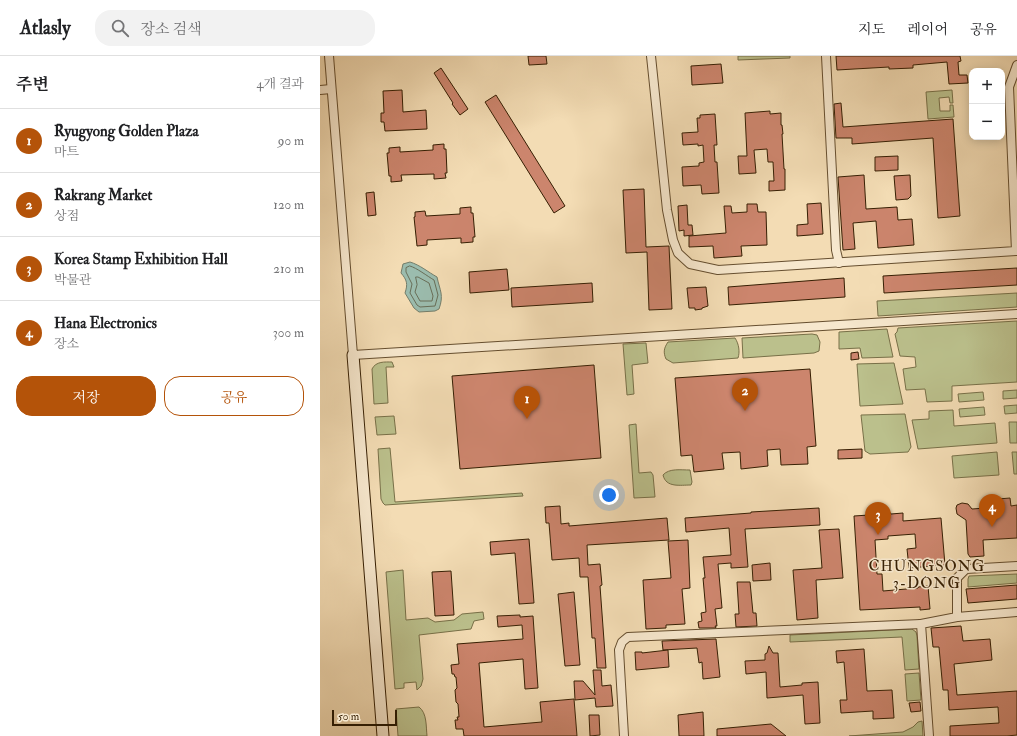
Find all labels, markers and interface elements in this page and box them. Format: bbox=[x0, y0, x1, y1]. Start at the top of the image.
search box bbox=[95, 10, 375, 46]
text: Atlasly bbox=[20, 16, 71, 40]
icon: search bbox=[109, 17, 131, 39]
text: 장소 검색 bbox=[141, 20, 202, 39]
text: 지도 bbox=[858, 21, 885, 38]
text: 레이어 bbox=[907, 21, 948, 38]
text: 공유 bbox=[970, 21, 997, 38]
map controls bbox=[969, 68, 1005, 140]
button: + bbox=[969, 68, 1005, 104]
text: 주변 bbox=[16, 74, 49, 95]
text: 4개 결과 bbox=[257, 76, 304, 92]
button: − bbox=[969, 104, 1005, 140]
text: Ryugyong Golden Plaza bbox=[54, 122, 199, 141]
text: 1 bbox=[27, 133, 31, 149]
text: 90 m bbox=[278, 133, 304, 149]
text: 마트 bbox=[54, 144, 79, 160]
text: Rakrang Market bbox=[54, 186, 152, 205]
text: 2 bbox=[26, 197, 32, 213]
text: 120 m bbox=[273, 197, 304, 213]
text: 상점 bbox=[54, 208, 79, 224]
text: Korea Stamp Exhibition Hall bbox=[54, 250, 228, 269]
text: 3 bbox=[27, 261, 32, 277]
text: 210 m bbox=[273, 261, 304, 277]
text: 박물관 bbox=[54, 272, 92, 288]
text: Hana Electronics bbox=[54, 314, 157, 333]
text: 4 bbox=[25, 325, 33, 341]
text: 300 m bbox=[273, 325, 304, 341]
text: 장소 bbox=[54, 336, 79, 352]
button: 저장 bbox=[16, 376, 156, 416]
button: 공유 bbox=[164, 376, 304, 416]
pin: 2 bbox=[732, 378, 758, 411]
pin: 1 bbox=[514, 386, 540, 419]
your location bbox=[599, 485, 619, 505]
pin: 4 bbox=[979, 494, 1005, 527]
pin: 3 bbox=[865, 502, 891, 535]
district label: CHUNGSONG 3-DONG bbox=[869, 557, 985, 593]
scale bar bbox=[332, 708, 397, 727]
text: 50 m bbox=[338, 710, 359, 723]

